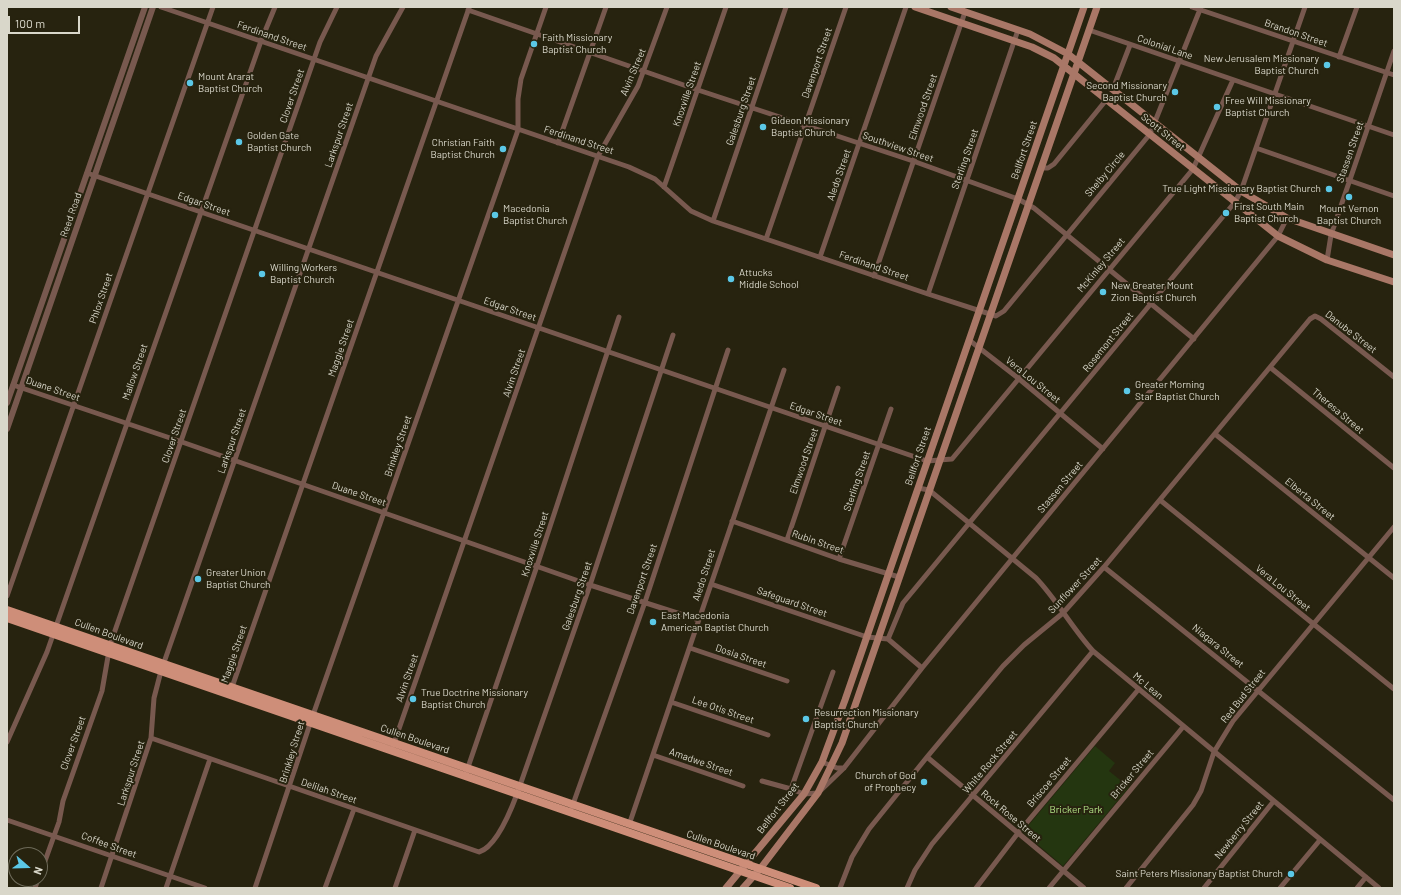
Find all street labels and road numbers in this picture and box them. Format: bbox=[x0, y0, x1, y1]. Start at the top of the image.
street label: Brandon Street bbox=[1263, 17, 1329, 49]
street label: Ferdinand Street bbox=[236, 18, 308, 54]
street label: Davenport Street bbox=[799, 26, 835, 100]
street label: Colonial Lane bbox=[1136, 32, 1194, 62]
street label: Alvin Street bbox=[618, 46, 648, 98]
street label: Knoxville Street bbox=[670, 60, 704, 128]
street label: Clover Street bbox=[277, 67, 307, 125]
street label: Elmwood Street bbox=[906, 72, 940, 142]
street label: Galesburg Street bbox=[724, 75, 758, 147]
street label: Larkspur Street bbox=[322, 101, 356, 169]
street label: Scott Street bbox=[1139, 111, 1187, 153]
street label: Bellfort Street bbox=[1008, 119, 1040, 181]
street label: Stassen Street bbox=[1334, 120, 1366, 184]
street label: Ferdinand Street bbox=[543, 123, 615, 157]
street label: Sterling Street bbox=[949, 127, 981, 191]
street label: Southview Street bbox=[861, 129, 935, 165]
street label: Aledo Street bbox=[825, 148, 853, 202]
street label: Shelby Circle bbox=[1082, 149, 1128, 199]
street label: Edgar Street bbox=[176, 189, 232, 219]
street label: Reed Road bbox=[58, 191, 84, 239]
street label: McKinley Street bbox=[1075, 235, 1127, 295]
street label: Ferdinand Street bbox=[838, 248, 910, 284]
street label: Phlox Street bbox=[87, 271, 115, 325]
street label: Edgar Street bbox=[482, 294, 538, 324]
street label: Danube Street bbox=[1323, 308, 1379, 356]
street label: Rosemont Street bbox=[1080, 310, 1136, 374]
street label: Maggie Street bbox=[326, 318, 356, 378]
street label: Mallow Street bbox=[120, 342, 150, 402]
street label: Alvin Street bbox=[500, 347, 528, 399]
street label: Vera Lou Street bbox=[1003, 354, 1063, 406]
street label: Duane Street bbox=[24, 374, 82, 404]
street label: Theresa Street bbox=[1309, 386, 1367, 436]
street label: Edgar Street bbox=[788, 399, 844, 429]
street label: Clover Street bbox=[159, 407, 189, 465]
street label: Larkspur Street bbox=[215, 407, 249, 475]
street label: Brinkley Street bbox=[382, 414, 414, 478]
street label: Bellfort Street bbox=[902, 425, 934, 487]
street label: Elmwood Street bbox=[787, 426, 821, 496]
street label: Sterling Street bbox=[841, 449, 873, 513]
street label: Stassen Street bbox=[1035, 459, 1085, 515]
street label: Elberta Street bbox=[1283, 475, 1337, 523]
street label: Duane Street bbox=[330, 479, 388, 509]
street label: Knoxville Street bbox=[519, 510, 551, 578]
street label: Rubin Street bbox=[790, 528, 846, 556]
street label: Davenport Street bbox=[624, 542, 660, 616]
street label: Aledo Street bbox=[690, 548, 718, 602]
street label: Sunflower Street bbox=[1046, 554, 1104, 616]
street label: Galesburg Street bbox=[560, 560, 594, 632]
street label: Vera Lou Street bbox=[1253, 562, 1313, 614]
street label: Safeguard Street bbox=[755, 584, 829, 620]
street label: Cullen Boulevard bbox=[73, 616, 145, 652]
street label: Niagara Street bbox=[1190, 622, 1246, 670]
street label: Maggie Street bbox=[219, 624, 249, 684]
street label: Dosia Street bbox=[714, 642, 768, 670]
street label: Alvin Street bbox=[393, 652, 421, 704]
street label: Red Bud Street bbox=[1218, 667, 1268, 725]
street label: Mc Lean bbox=[1130, 670, 1166, 702]
street label: Lee Otis Street bbox=[690, 694, 756, 726]
street label: Clover Street bbox=[58, 714, 88, 772]
street label: Brinkley Street bbox=[277, 720, 307, 784]
street label: Cullen Boulevard bbox=[379, 722, 451, 756]
street label: White Rock Street bbox=[960, 728, 1020, 796]
street label: Larkspur Street bbox=[115, 739, 147, 807]
street label: Amadwe Street bbox=[668, 745, 734, 779]
street label: Bricker Street bbox=[1108, 747, 1156, 801]
street label: Briscoe Street bbox=[1024, 754, 1074, 810]
street label: Delilah Street bbox=[299, 776, 359, 806]
street label: Bellfort Street bbox=[754, 780, 802, 836]
street label: Rock Rose Street bbox=[979, 787, 1043, 845]
street label: Newberry Street bbox=[1212, 798, 1266, 862]
street label: Cullen Boulevard bbox=[685, 828, 757, 862]
street label: Coffee Street bbox=[80, 829, 138, 861]

